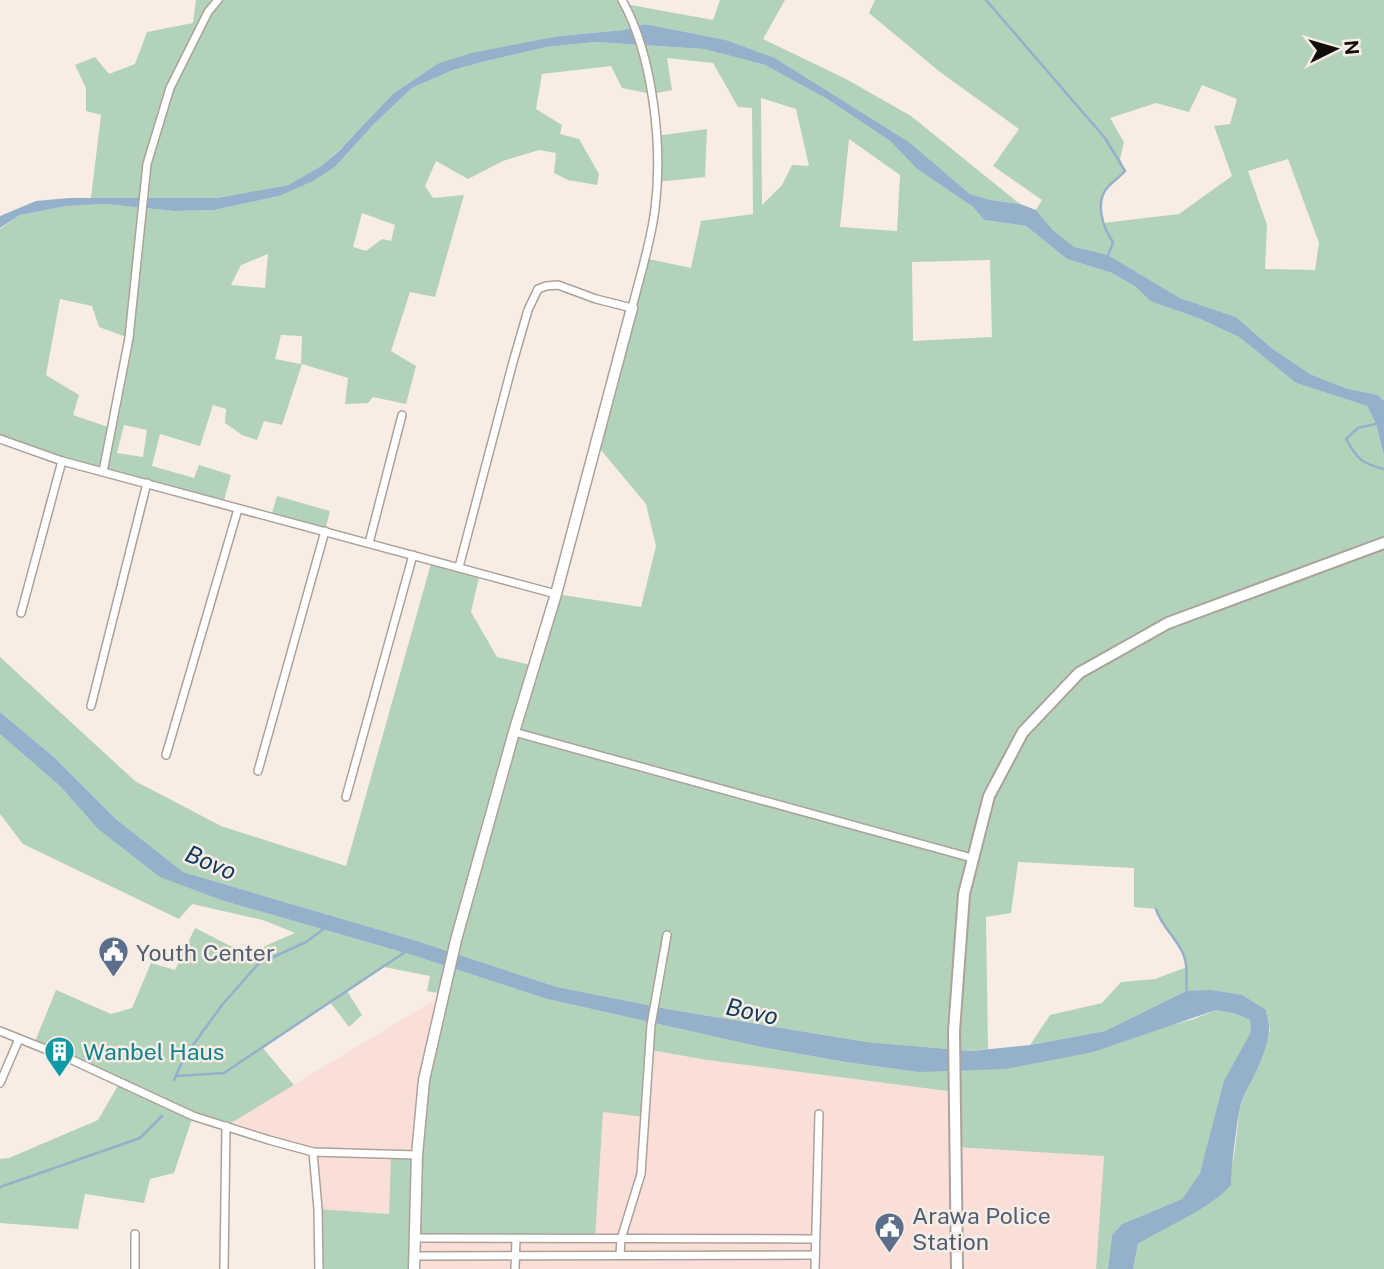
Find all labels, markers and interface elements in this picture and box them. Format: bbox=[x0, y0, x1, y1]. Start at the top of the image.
north arrow bbox=[1300, 14, 1370, 84]
text: N bbox=[1340, 39, 1364, 56]
water label: Bovo bbox=[181, 839, 241, 885]
public building icon: Youth Center bbox=[96, 935, 130, 979]
place label: Youth Center bbox=[136, 939, 275, 966]
water label: Bovo bbox=[723, 992, 781, 1030]
building icon: Wanbel Haus bbox=[43, 1034, 77, 1078]
place label: Wanbel Haus bbox=[83, 1038, 224, 1065]
place label: Arawa Police Station bbox=[912, 1202, 1051, 1255]
public building icon: Arawa Police Station bbox=[872, 1211, 906, 1255]

